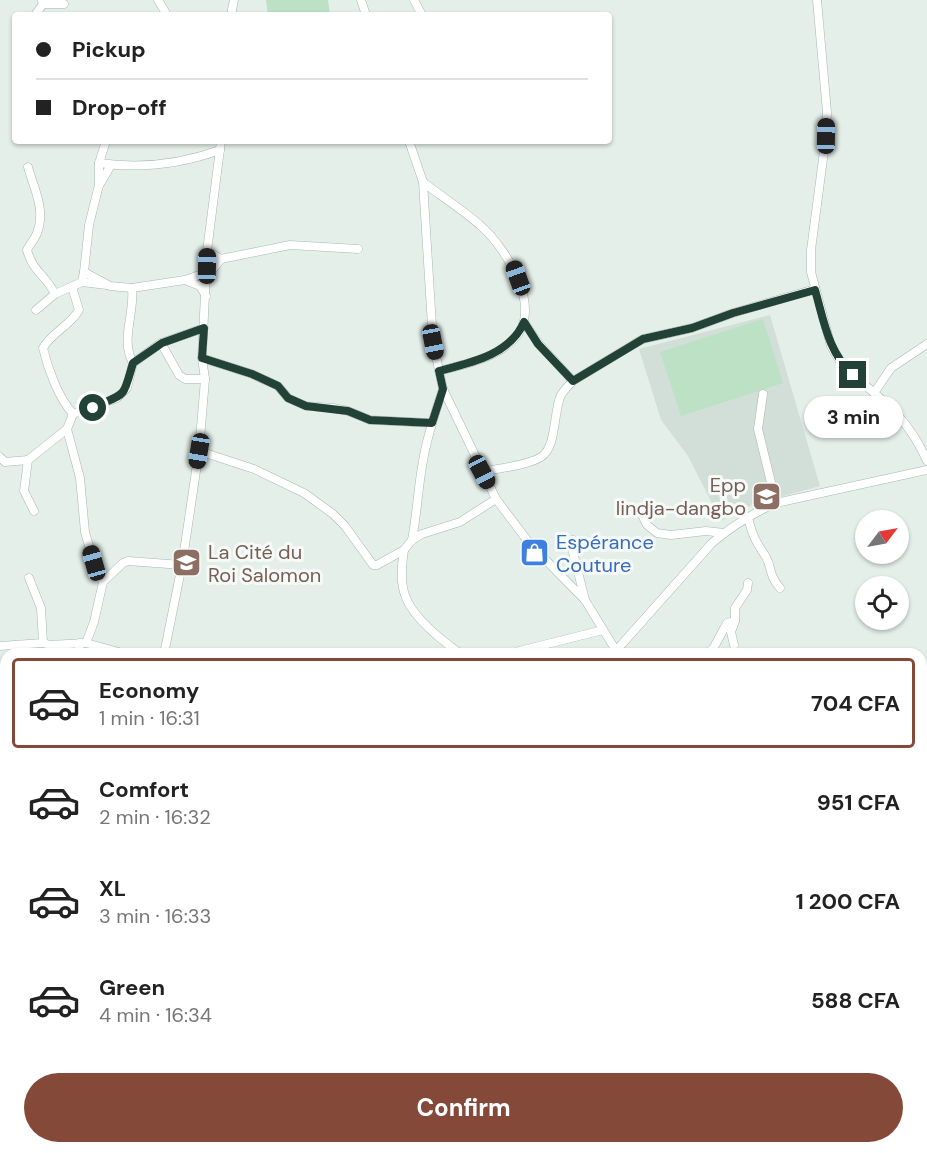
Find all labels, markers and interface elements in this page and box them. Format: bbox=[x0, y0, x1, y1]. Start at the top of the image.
text: Pickup bbox=[72, 35, 146, 64]
text: Drop-off bbox=[72, 93, 167, 122]
car bbox=[817, 118, 835, 154]
car bbox=[198, 248, 216, 284]
car bbox=[503, 258, 533, 298]
car bbox=[421, 323, 445, 361]
route end bbox=[839, 361, 866, 388]
route start bbox=[79, 394, 106, 421]
callout: 3 min bbox=[804, 396, 902, 438]
text: 3 min bbox=[827, 404, 880, 430]
car bbox=[187, 432, 211, 470]
car bbox=[466, 452, 498, 492]
place label: Epp lindja-dangbo bbox=[616, 472, 746, 521]
school or university icon: Epp lindja-dangbo bbox=[751, 481, 783, 513]
north arrow bbox=[855, 510, 909, 564]
map controls bbox=[855, 510, 909, 630]
place label: Espérance Couture bbox=[556, 529, 654, 578]
shop icon: Espérance Couture bbox=[519, 537, 551, 569]
place label: La Cité du Roi Salomon bbox=[208, 539, 321, 588]
car bbox=[80, 543, 108, 583]
school or university icon: La Cité du Roi Salomon bbox=[171, 547, 203, 579]
button: locate bbox=[855, 576, 909, 630]
icon: car bbox=[27, 676, 81, 730]
text: Economy bbox=[99, 676, 199, 705]
text: 704 CFA bbox=[811, 689, 900, 718]
text: 1 min · 16:31 bbox=[99, 705, 200, 731]
icon: car bbox=[27, 775, 81, 829]
text: Comfort bbox=[99, 775, 189, 804]
text: 951 CFA bbox=[817, 788, 900, 817]
text: 2 min · 16:32 bbox=[99, 804, 211, 830]
icon: car bbox=[27, 874, 81, 928]
text: XL bbox=[99, 874, 126, 903]
text: 1 200 CFA bbox=[796, 887, 900, 916]
text: 3 min · 16:33 bbox=[99, 903, 211, 929]
icon: car bbox=[27, 973, 81, 1027]
text: Green bbox=[99, 973, 165, 1002]
text: 588 CFA bbox=[811, 986, 900, 1015]
text: 4 min · 16:34 bbox=[99, 1002, 212, 1028]
button: Confirm bbox=[24, 1073, 903, 1142]

